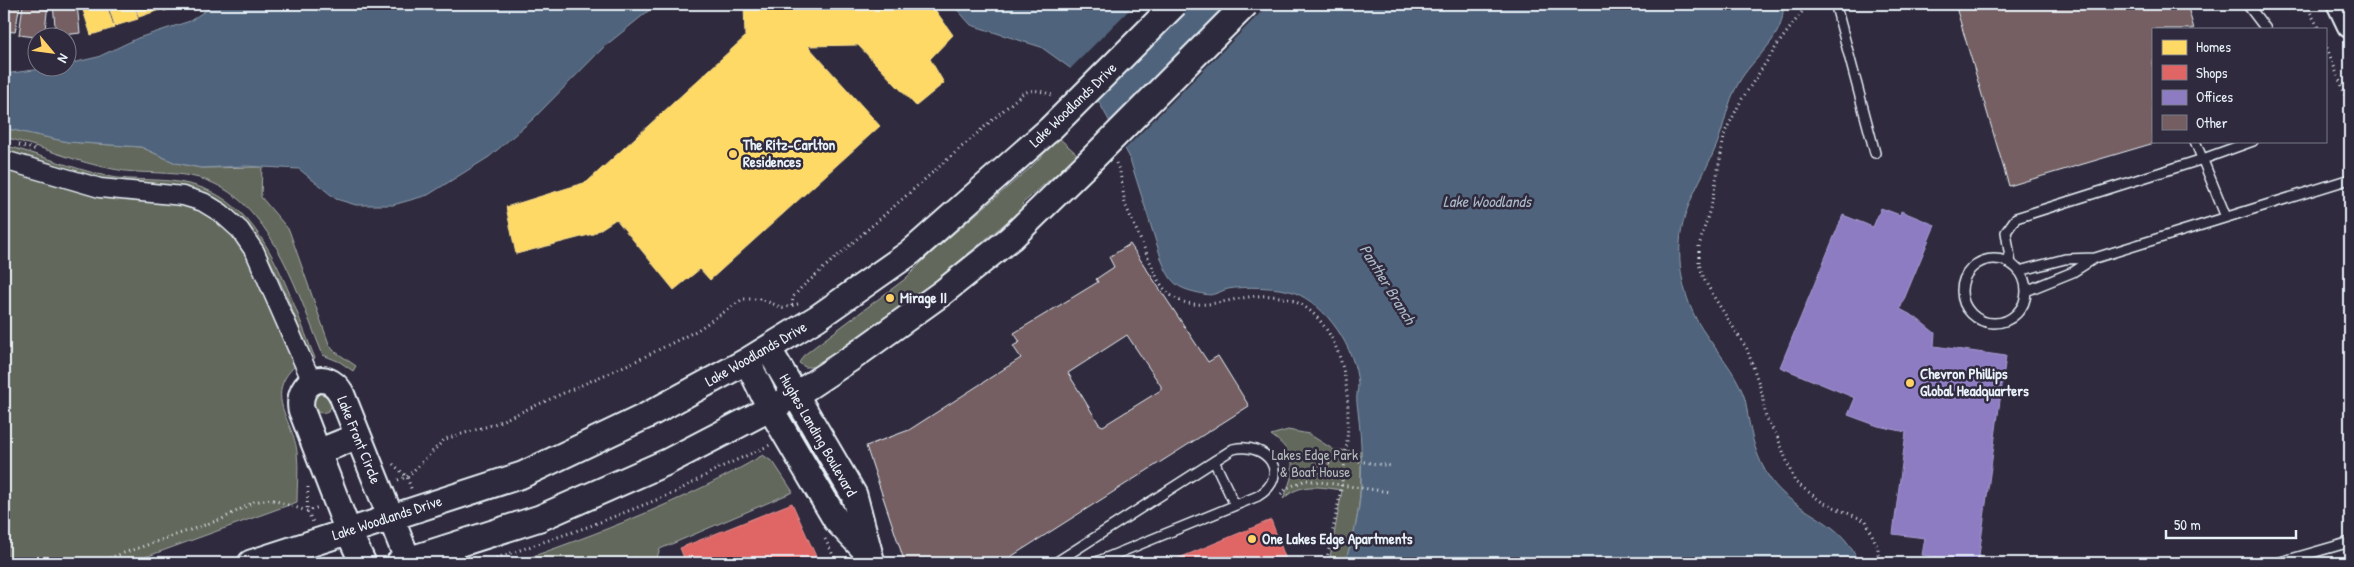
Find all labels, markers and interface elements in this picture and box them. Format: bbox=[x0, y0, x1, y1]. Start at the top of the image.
north arrow bbox=[28, 28, 78, 78]
legend bbox=[2152, 28, 2326, 142]
text: Homes bbox=[2196, 36, 2231, 57]
text: N bbox=[53, 51, 74, 67]
street label: Lake Woodlands Drive bbox=[1024, 57, 1121, 152]
text: Shops bbox=[2196, 62, 2228, 83]
text: Offices bbox=[2196, 86, 2233, 107]
text: Other bbox=[2196, 112, 2228, 133]
place label: The Ritz-Carlton Residences bbox=[742, 134, 836, 172]
marker: The Ritz-Carlton Residences bbox=[727, 148, 739, 160]
water label: Lake Woodlands bbox=[1443, 190, 1533, 212]
water label: Panther Branch bbox=[1355, 240, 1422, 329]
place label: Mirage II bbox=[900, 287, 947, 309]
marker: Mirage II bbox=[884, 292, 896, 304]
street label: Lake Woodlands Drive bbox=[701, 316, 810, 391]
place label: Chevron Phillips Global Headquarters bbox=[1920, 363, 2029, 402]
street label: Hughes Landing Boulevard bbox=[775, 369, 862, 500]
marker: Chevron Phillips Global Headquarters bbox=[1904, 377, 1916, 389]
street label: Lake Front Circle bbox=[332, 393, 387, 487]
park label: Lakes Edge Park & Boat House bbox=[1272, 444, 1358, 482]
street label: Lake Woodlands Drive bbox=[329, 490, 444, 545]
scale bar bbox=[2166, 507, 2296, 539]
text: 50 m bbox=[2174, 514, 2201, 535]
place label: One Lakes Edge Apartments bbox=[1262, 528, 1413, 550]
marker: One Lakes Edge Apartments bbox=[1246, 533, 1258, 545]

